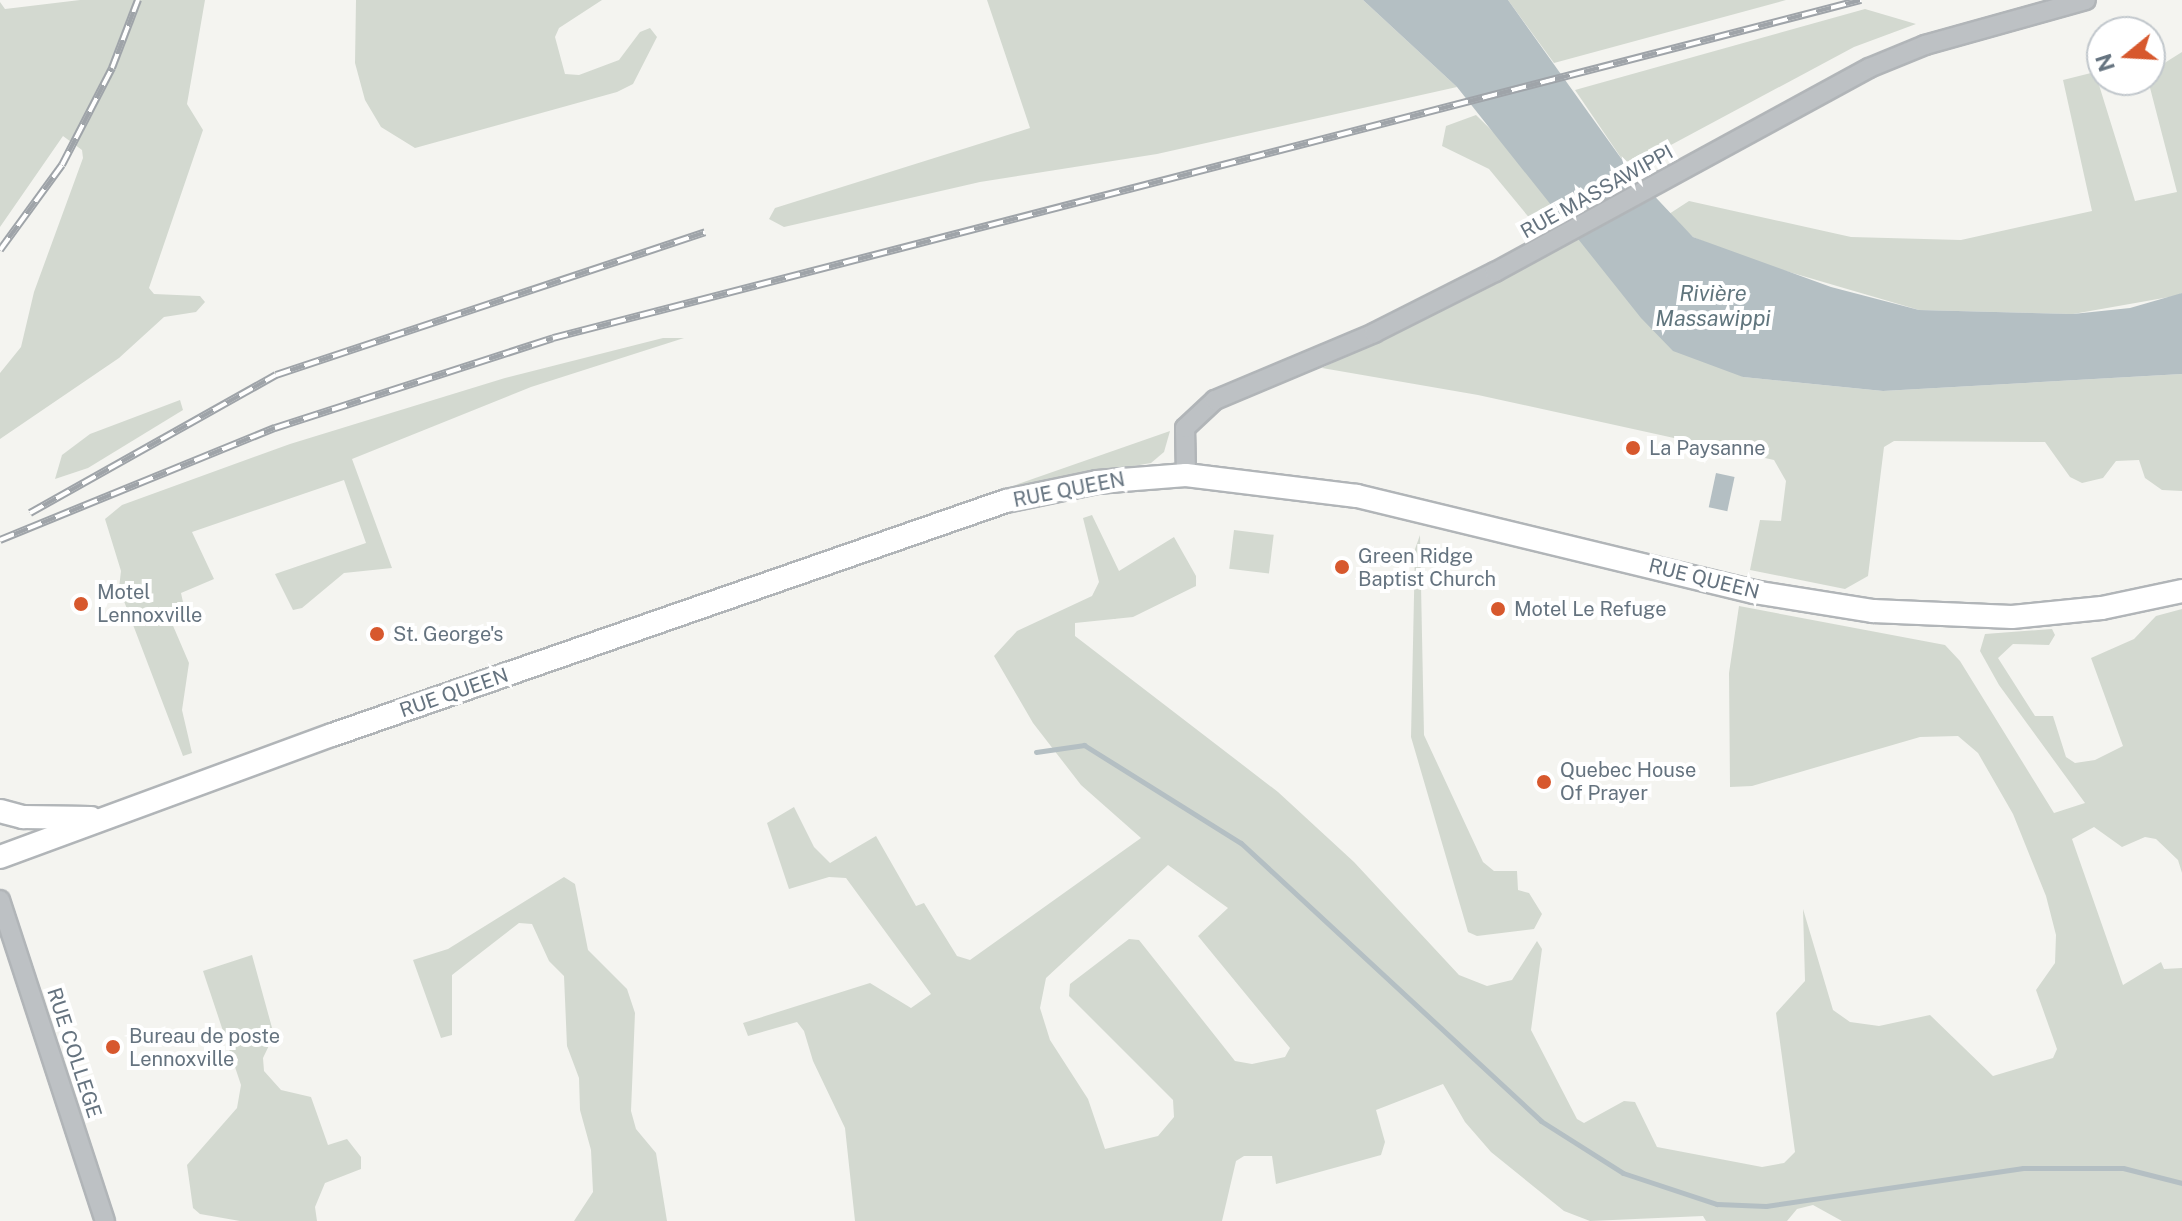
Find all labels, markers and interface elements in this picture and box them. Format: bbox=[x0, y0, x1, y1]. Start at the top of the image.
north arrow bbox=[2086, 16, 2166, 96]
text: N bbox=[2090, 51, 2120, 75]
street label: RUE MASSAWIPPI bbox=[1517, 140, 1677, 244]
water label: Rivière Massawippi bbox=[1655, 280, 1771, 332]
place label: La Paysanne bbox=[1649, 436, 1766, 460]
marker: La Paysanne bbox=[1624, 439, 1642, 457]
street label: RUE QUEEN bbox=[1011, 467, 1127, 513]
place label: Green Ridge Baptist Church bbox=[1358, 544, 1496, 591]
street label: RUE QUEEN bbox=[1646, 554, 1762, 604]
marker: Green Ridge Baptist Church bbox=[1333, 558, 1351, 576]
place label: Motel Lennoxville bbox=[97, 580, 202, 627]
marker: Motel Lennoxville bbox=[72, 595, 90, 613]
place label: Motel Le Refuge bbox=[1514, 597, 1667, 621]
marker: Motel Le Refuge bbox=[1489, 600, 1507, 618]
place label: St. George's bbox=[393, 622, 504, 646]
marker: St. George's bbox=[368, 625, 386, 643]
street label: RUE QUEEN bbox=[397, 663, 511, 723]
place label: Quebec House Of Prayer bbox=[1560, 758, 1696, 805]
marker: Quebec House Of Prayer bbox=[1535, 773, 1553, 791]
street label: RUE COLLEGE bbox=[42, 985, 106, 1121]
place label: Bureau de poste Lennoxville bbox=[129, 1024, 281, 1071]
marker: Bureau de poste Lennoxville bbox=[104, 1038, 122, 1056]

